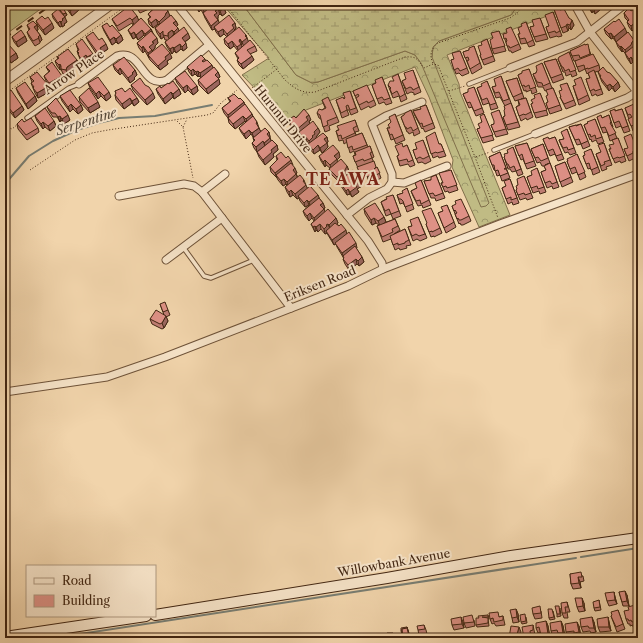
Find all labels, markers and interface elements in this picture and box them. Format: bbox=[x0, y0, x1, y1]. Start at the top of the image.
street label: Arrow Place bbox=[40, 46, 107, 98]
street label: Hurunui Drive bbox=[251, 82, 315, 156]
water label: Serpentine bbox=[53, 103, 119, 139]
district label: TE AWA bbox=[306, 169, 380, 189]
street label: Eriksen Road bbox=[282, 262, 359, 305]
street label: Willowbank Avenue bbox=[335, 545, 452, 580]
legend bbox=[26, 565, 156, 617]
text: Road bbox=[62, 573, 92, 588]
text: Building bbox=[62, 593, 110, 608]

